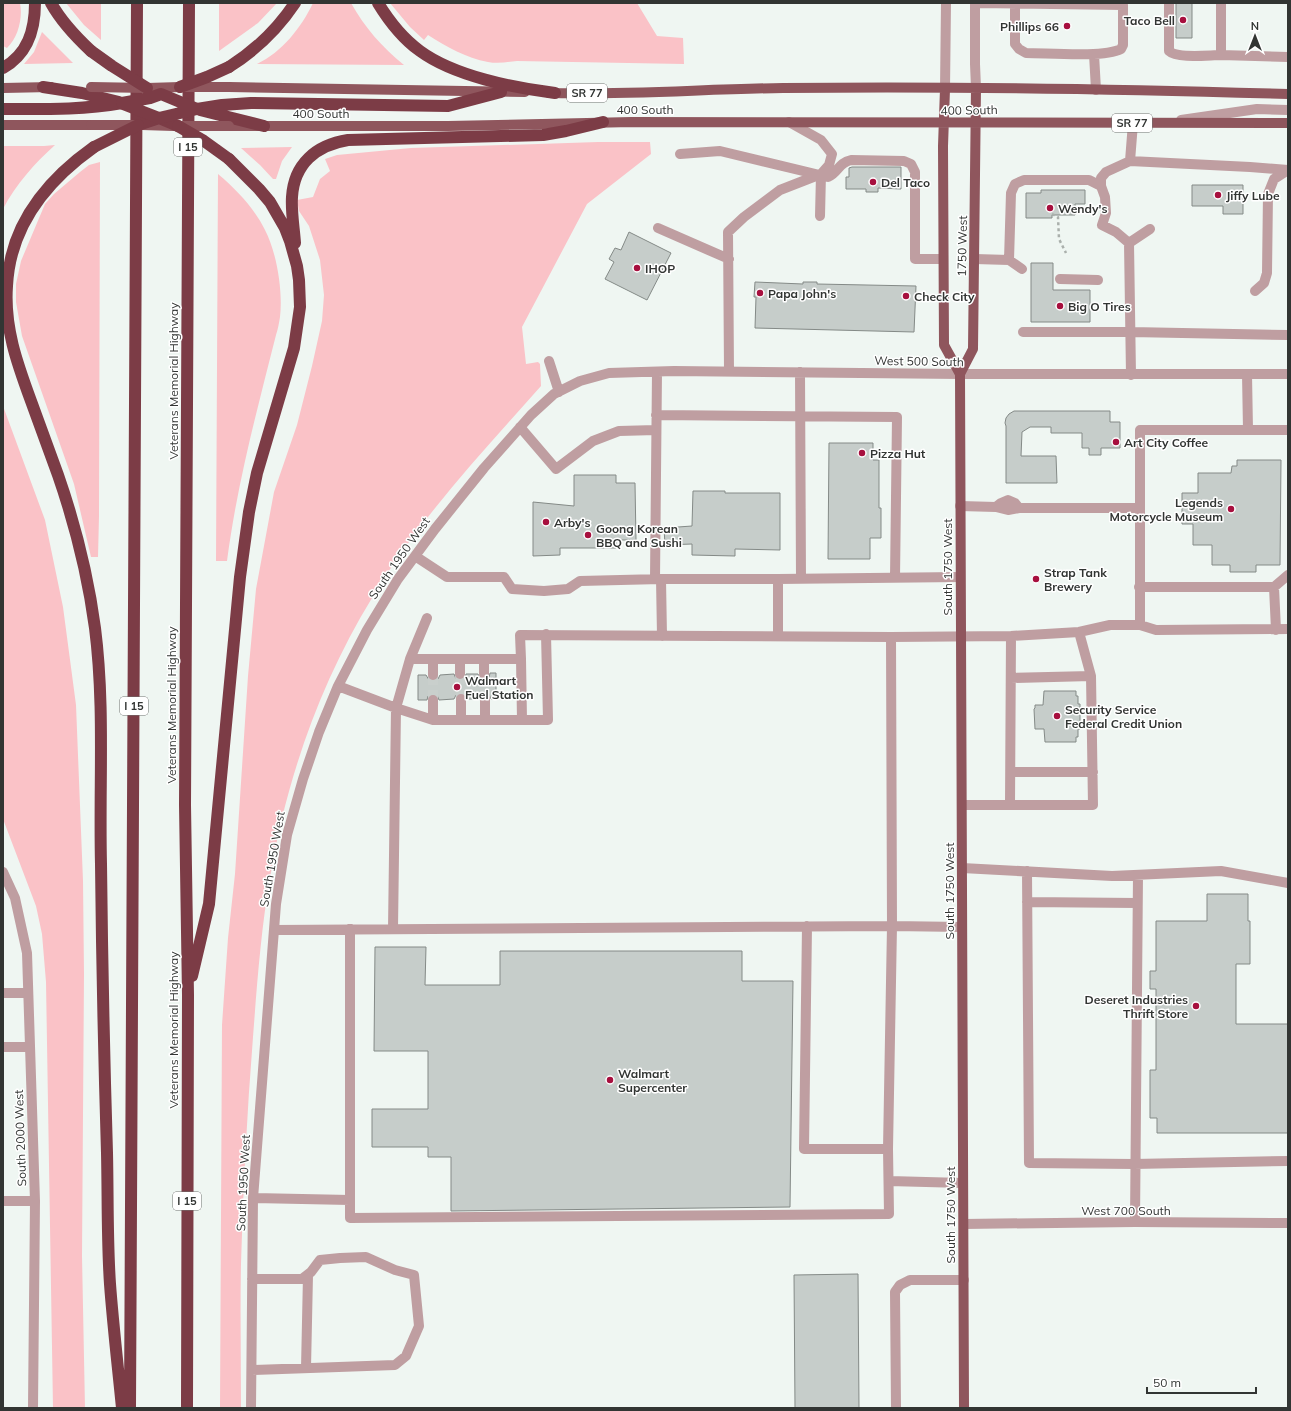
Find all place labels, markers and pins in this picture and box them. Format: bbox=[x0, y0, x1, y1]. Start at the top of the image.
place label: Taco Bell bbox=[1124, 13, 1175, 28]
marker: Taco Bell bbox=[1178, 15, 1188, 25]
place label: Phillips 66 bbox=[1000, 19, 1059, 34]
marker: Phillips 66 bbox=[1062, 21, 1072, 31]
place label: Del Taco bbox=[881, 175, 930, 190]
marker: Del Taco bbox=[868, 177, 878, 187]
place label: Jiffy Lube bbox=[1226, 188, 1280, 203]
marker: Jiffy Lube bbox=[1213, 190, 1223, 200]
place label: Wendy's bbox=[1058, 201, 1107, 216]
marker: Wendy's bbox=[1045, 203, 1055, 213]
place label: IHOP bbox=[645, 261, 675, 276]
marker: IHOP bbox=[632, 263, 642, 273]
place label: Papa John's bbox=[768, 286, 836, 301]
marker: Papa John's bbox=[755, 288, 765, 298]
place label: Check City bbox=[914, 289, 975, 304]
marker: Check City bbox=[901, 291, 911, 301]
place label: Big O Tires bbox=[1068, 299, 1131, 314]
marker: Big O Tires bbox=[1055, 301, 1065, 311]
place label: Art City Coffee bbox=[1124, 435, 1209, 450]
marker: Art City Coffee bbox=[1111, 437, 1121, 447]
place label: Pizza Hut bbox=[870, 446, 926, 461]
marker: Pizza Hut bbox=[857, 448, 867, 458]
place label: Legends Motorcycle Museum bbox=[1110, 495, 1223, 524]
marker: Legends Motorcycle Museum bbox=[1226, 504, 1236, 514]
place label: Arby's bbox=[554, 515, 590, 530]
marker: Arby's bbox=[541, 517, 551, 527]
place label: Goong Korean BBQ and Sushi bbox=[596, 521, 682, 550]
marker: Goong Korean BBQ and Sushi bbox=[583, 530, 593, 540]
place label: Strap Tank Brewery bbox=[1044, 565, 1107, 594]
marker: Strap Tank Brewery bbox=[1031, 574, 1041, 584]
place label: Walmart Fuel Station bbox=[465, 673, 534, 702]
marker: Walmart Fuel Station bbox=[452, 682, 462, 692]
place label: Security Service Federal Credit Union bbox=[1065, 702, 1182, 731]
marker: Security Service Federal Credit Union bbox=[1052, 711, 1062, 721]
place label: Deseret Industries Thrift Store bbox=[1085, 992, 1188, 1021]
marker: Deseret Industries Thrift Store bbox=[1191, 1001, 1201, 1011]
place label: Walmart Supercenter bbox=[618, 1066, 687, 1095]
marker: Walmart Supercenter bbox=[605, 1075, 615, 1085]

